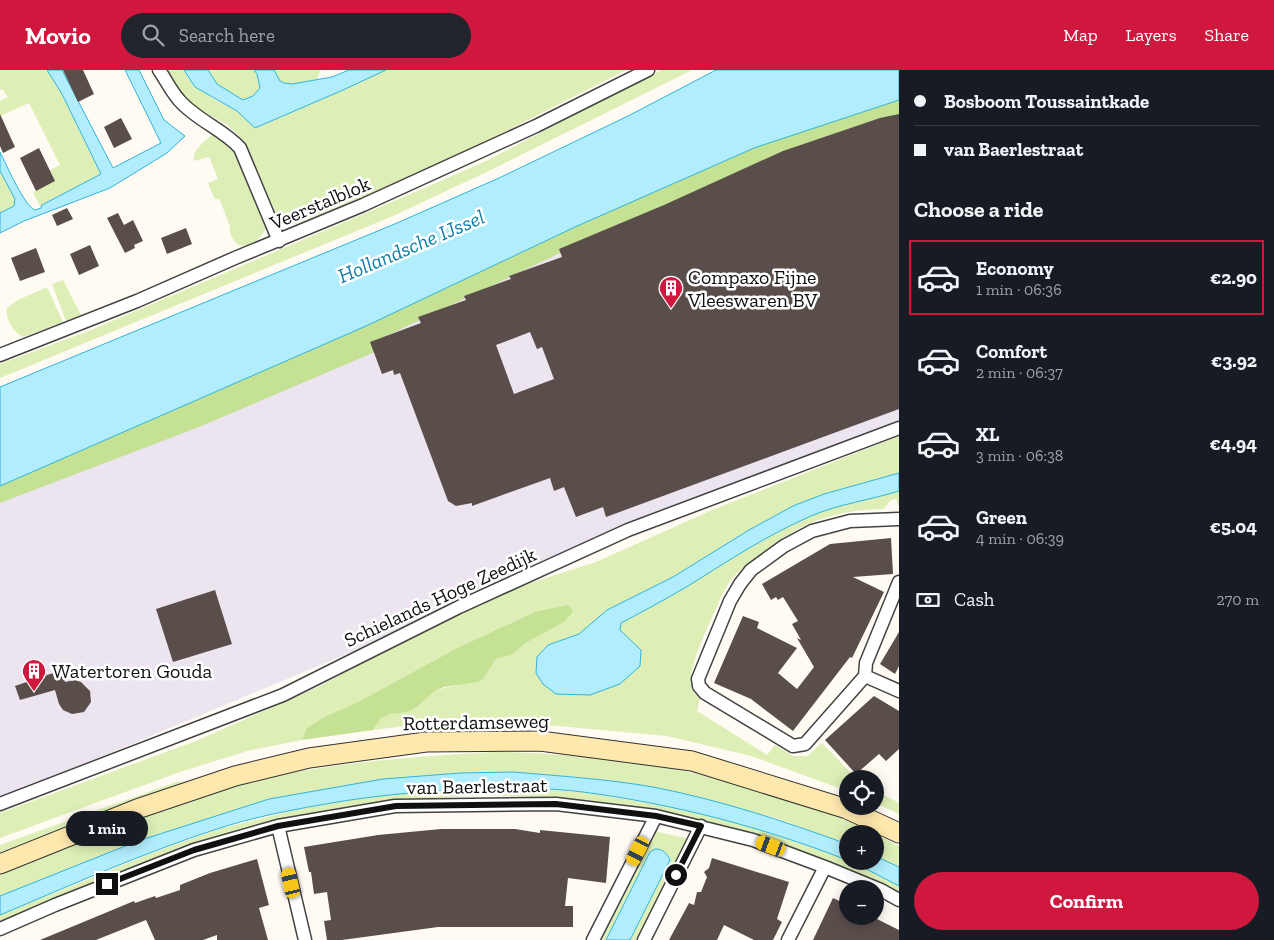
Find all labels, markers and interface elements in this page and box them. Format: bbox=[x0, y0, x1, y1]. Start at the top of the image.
search box bbox=[121, 13, 471, 58]
text: Movio bbox=[25, 21, 91, 50]
icon: search bbox=[139, 21, 167, 49]
text: Search here bbox=[179, 24, 275, 47]
text: Map bbox=[1063, 24, 1098, 46]
text: Layers bbox=[1126, 24, 1177, 46]
text: Share bbox=[1205, 24, 1249, 46]
text: Bosboom Toussaintkade bbox=[944, 90, 1149, 113]
text: van Baerlestraat bbox=[944, 138, 1083, 161]
street label: Veerstalblok bbox=[265, 171, 374, 235]
text: Choose a ride bbox=[914, 196, 1044, 223]
water label: Hollandsche IJssel bbox=[334, 204, 488, 288]
icon: car bbox=[916, 255, 961, 300]
text: Economy bbox=[976, 257, 1054, 280]
place label: Compaxo Fijne Vleeswaren BV bbox=[687, 265, 817, 312]
text: €2.90 bbox=[1210, 266, 1257, 289]
building icon: Compaxo Fijne Vleeswaren BV bbox=[658, 275, 684, 309]
text: 1 min · 06:36 bbox=[976, 280, 1062, 299]
icon: car bbox=[916, 338, 961, 383]
text: Comfort bbox=[976, 340, 1047, 363]
text: €3.92 bbox=[1211, 349, 1257, 372]
text: 2 min · 06:37 bbox=[976, 363, 1063, 382]
icon: car bbox=[916, 421, 961, 466]
text: XL bbox=[976, 423, 999, 446]
text: €4.94 bbox=[1210, 432, 1257, 455]
text: 3 min · 06:38 bbox=[976, 446, 1063, 465]
icon: car bbox=[916, 504, 961, 549]
text: Green bbox=[976, 506, 1027, 529]
text: €5.04 bbox=[1210, 515, 1257, 538]
text: 4 min · 06:39 bbox=[976, 529, 1064, 548]
street label: Schielands Hoge Zeedijk bbox=[340, 542, 540, 652]
icon: cash bbox=[914, 586, 942, 614]
text: Cash bbox=[954, 588, 994, 611]
text: 270 m bbox=[1217, 590, 1259, 609]
building icon: Watertoren Gouda bbox=[21, 658, 47, 692]
place label: Watertoren Gouda bbox=[52, 659, 212, 683]
street label: Rotterdamseweg bbox=[403, 709, 549, 735]
map controls bbox=[839, 770, 884, 925]
button: locate bbox=[839, 770, 884, 815]
street label: van Baerlestraat bbox=[406, 773, 548, 799]
callout: 1 min bbox=[66, 812, 148, 846]
text: 1 min bbox=[88, 819, 126, 838]
button: + bbox=[839, 825, 884, 870]
car bbox=[624, 834, 651, 868]
car bbox=[754, 834, 787, 858]
route start bbox=[665, 864, 687, 886]
car bbox=[280, 867, 301, 899]
button: Confirm bbox=[914, 872, 1259, 930]
route end bbox=[96, 873, 118, 895]
button: − bbox=[839, 880, 884, 925]

